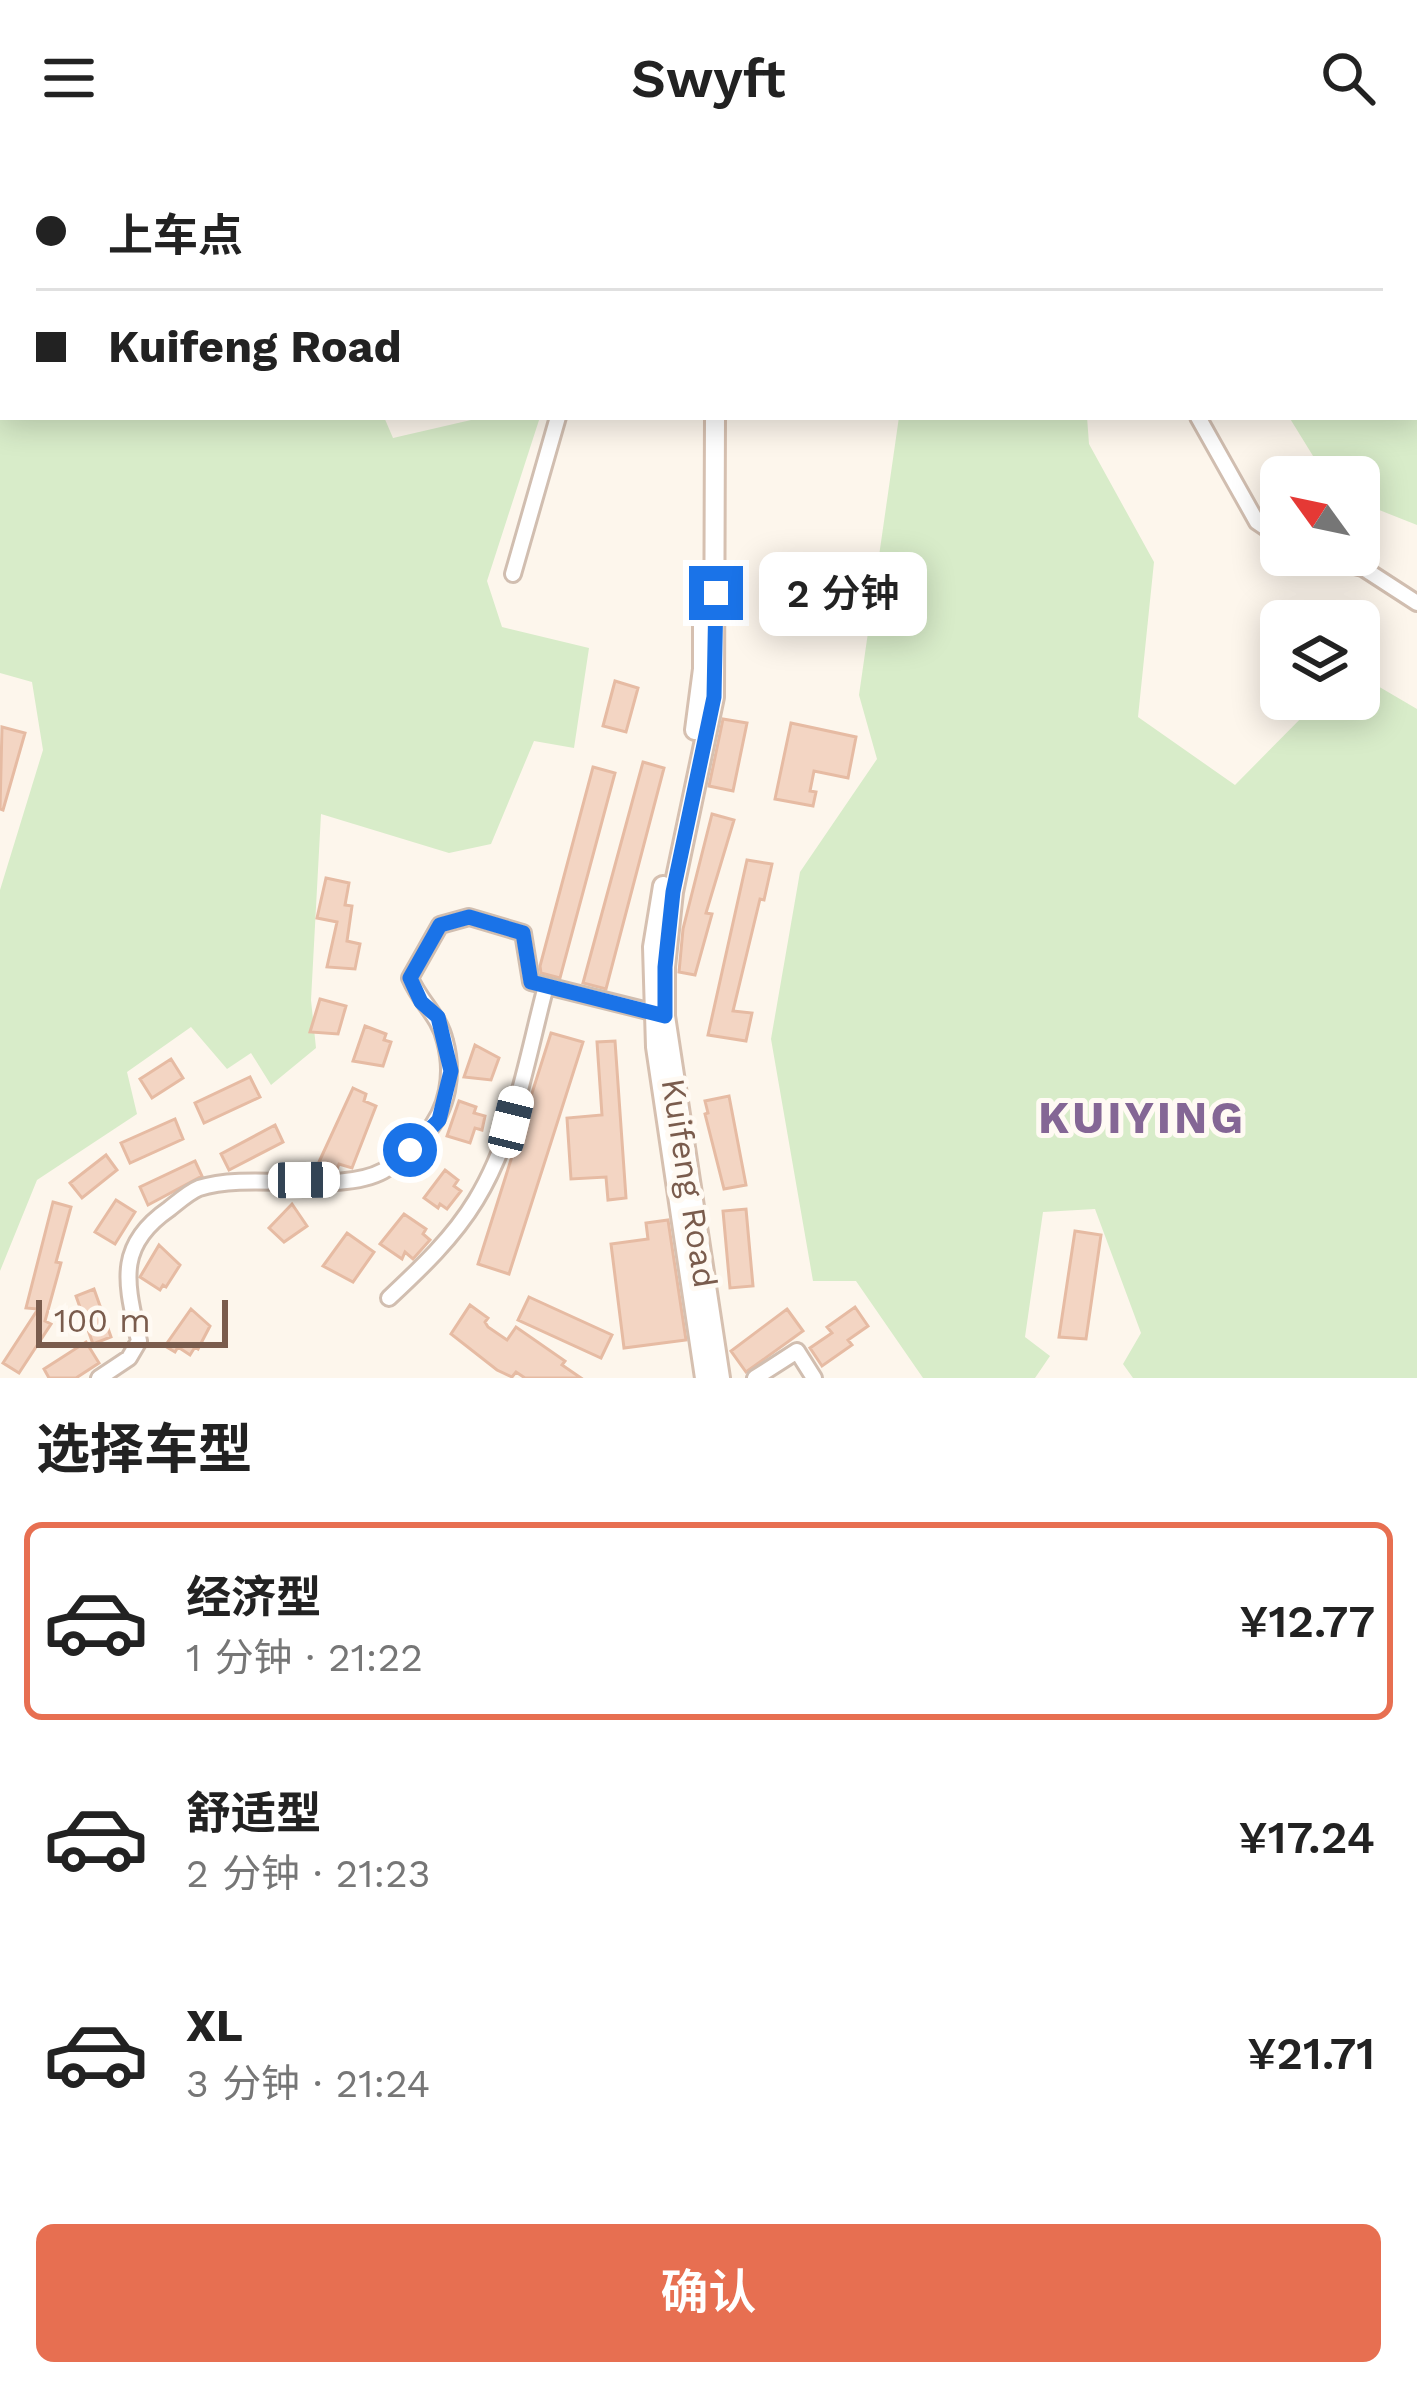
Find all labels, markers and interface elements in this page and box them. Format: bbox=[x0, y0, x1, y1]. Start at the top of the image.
icon: menu bbox=[36, 45, 102, 111]
icon: search bbox=[1315, 45, 1381, 111]
text: Swyft bbox=[631, 47, 786, 110]
text: 上车点 bbox=[108, 209, 243, 262]
text: Kuifeng Road bbox=[108, 320, 402, 373]
north arrow bbox=[1260, 456, 1380, 576]
map controls bbox=[1260, 456, 1380, 720]
callout: 2 分钟 bbox=[758, 551, 926, 635]
route end bbox=[689, 566, 743, 620]
text: 2 分钟 bbox=[787, 571, 899, 616]
button: layers bbox=[1260, 600, 1380, 720]
street label: Kuifeng Road bbox=[654, 1076, 725, 1290]
car bbox=[485, 1083, 537, 1161]
district label: KUIYING bbox=[1038, 1091, 1246, 1144]
route start bbox=[383, 1123, 437, 1177]
car bbox=[268, 1161, 340, 1199]
scale bar bbox=[36, 1294, 228, 1347]
text: 100 m bbox=[54, 1301, 151, 1340]
text: 选择车型 bbox=[36, 1418, 252, 1481]
icon: car bbox=[42, 1567, 150, 1675]
text: 经济型 bbox=[186, 1571, 321, 1624]
text: ¥12.77 bbox=[1239, 1595, 1375, 1648]
text: 1 分钟 · 21:22 bbox=[186, 1635, 423, 1680]
icon: car bbox=[42, 1783, 150, 1891]
text: 舒适型 bbox=[186, 1787, 321, 1840]
text: ¥17.24 bbox=[1239, 1811, 1375, 1864]
text: 2 分钟 · 21:23 bbox=[186, 1851, 430, 1896]
icon: car bbox=[42, 1999, 150, 2107]
text: XL bbox=[186, 1999, 243, 2052]
text: ¥21.71 bbox=[1247, 2027, 1375, 2080]
text: 3 分钟 · 21:24 bbox=[186, 2061, 430, 2106]
button: 确认 bbox=[36, 2224, 1381, 2362]

